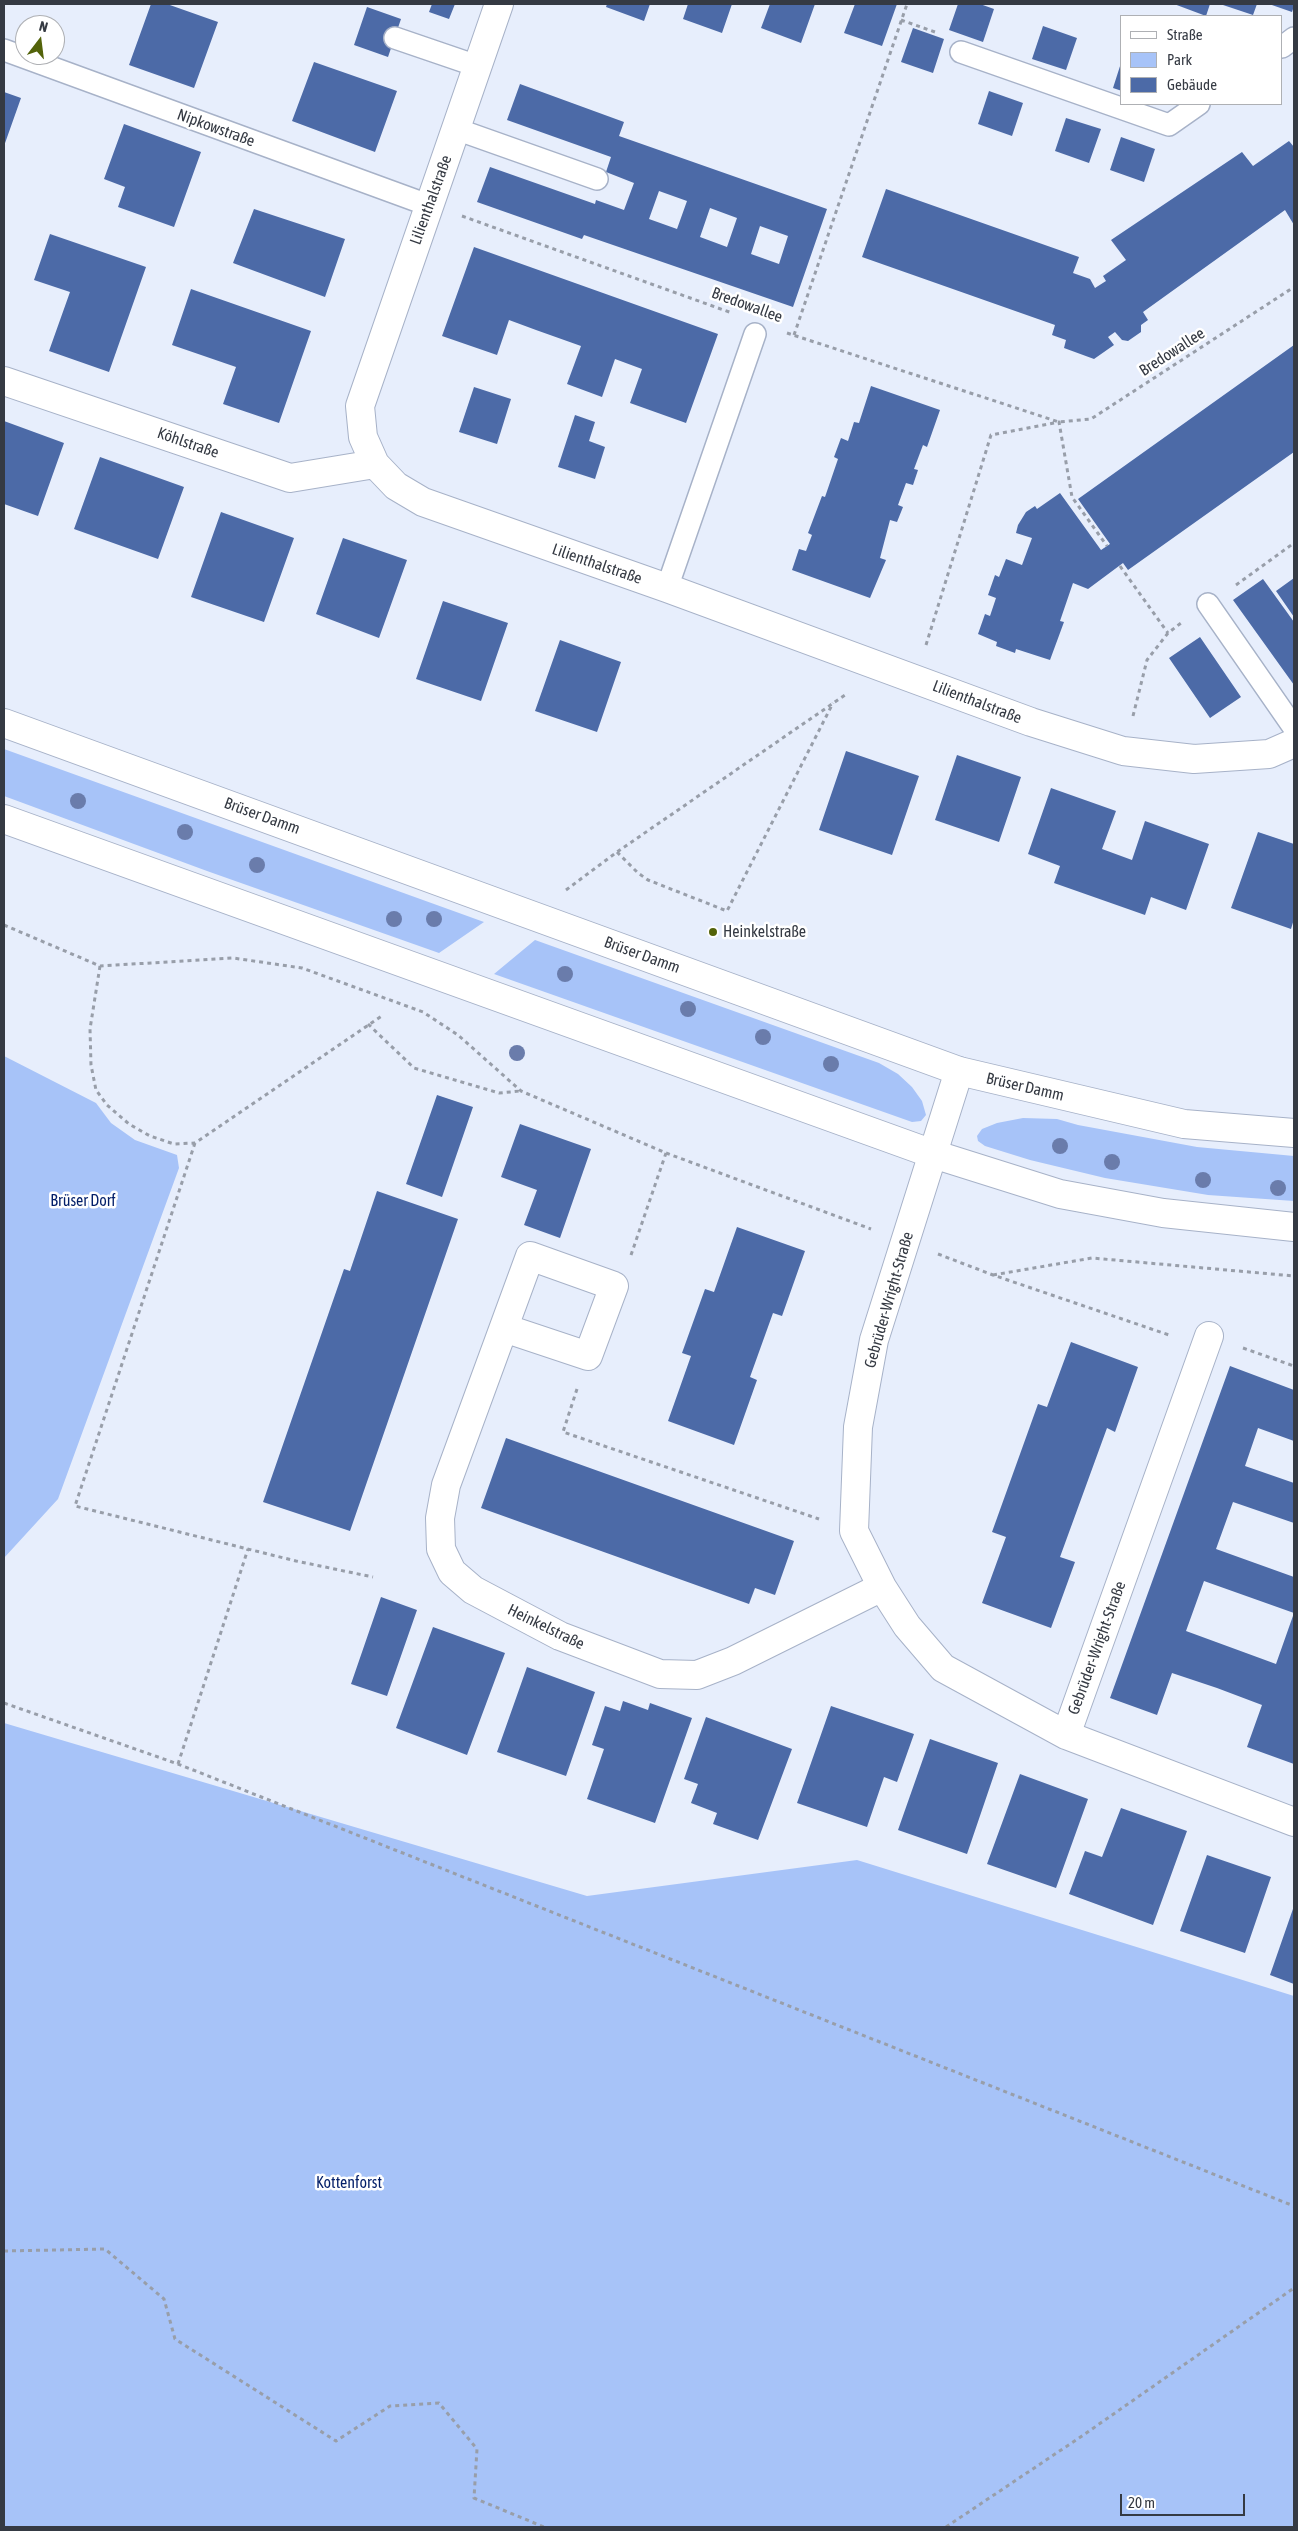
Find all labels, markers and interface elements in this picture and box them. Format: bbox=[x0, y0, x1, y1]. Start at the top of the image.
north arrow bbox=[15, 15, 65, 65]
legend bbox=[1120, 15, 1283, 105]
text: N bbox=[38, 18, 50, 35]
text: Straße bbox=[1167, 26, 1203, 43]
text: Park bbox=[1167, 51, 1192, 68]
text: Gebäude bbox=[1167, 76, 1217, 93]
street label: Nipkowstraße bbox=[175, 105, 257, 151]
street label: Lilienthalstraße bbox=[406, 153, 456, 247]
street label: Bredowallee bbox=[709, 283, 785, 327]
street label: Bredowallee bbox=[1136, 324, 1208, 380]
street label: Köhlstraße bbox=[155, 424, 221, 462]
street label: Lilienthalstraße bbox=[550, 540, 644, 588]
street label: Lilienthalstraße bbox=[930, 676, 1024, 728]
street label: Brüser Damm bbox=[221, 793, 303, 839]
place label: Heinkelstraße bbox=[723, 922, 806, 942]
marker: Heinkelstraße bbox=[707, 926, 719, 938]
street label: Brüser Damm bbox=[601, 932, 683, 978]
street label: Brüser Damm bbox=[984, 1069, 1066, 1105]
park label: Brüser Dorf bbox=[50, 1191, 116, 1211]
street label: Gebrüder-Wright-Straße bbox=[860, 1230, 918, 1370]
street label: Gebrüder-Wright-Straße bbox=[1064, 1579, 1130, 1717]
street label: Heinkelstraße bbox=[504, 1600, 588, 1654]
park label: Kottenforst bbox=[316, 2173, 382, 2193]
scale bar bbox=[1123, 2484, 1248, 2516]
text: 20 m bbox=[1128, 2494, 1155, 2511]

